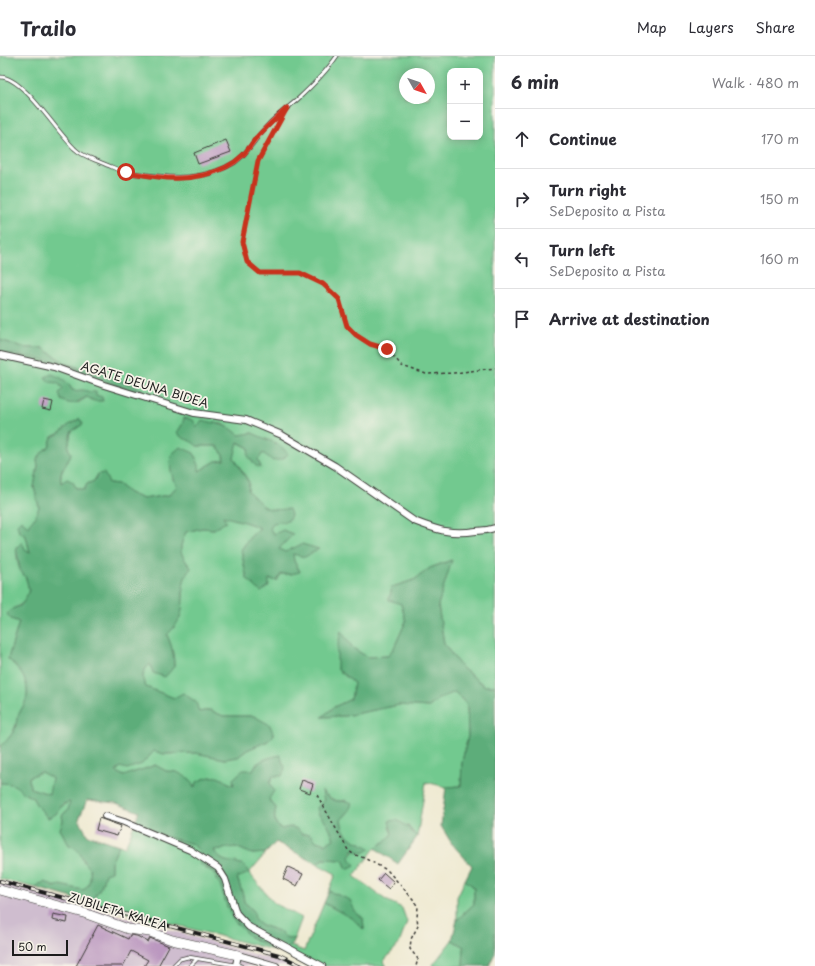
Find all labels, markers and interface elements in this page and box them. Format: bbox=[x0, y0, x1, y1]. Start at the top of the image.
text: Trailo bbox=[20, 14, 76, 42]
text: Map bbox=[637, 17, 667, 38]
text: Layers bbox=[689, 17, 734, 38]
text: Share bbox=[756, 17, 795, 38]
north arrow bbox=[399, 68, 435, 104]
map controls bbox=[447, 68, 483, 140]
button: + bbox=[447, 68, 483, 104]
text: 6 min bbox=[511, 69, 559, 95]
text: Walk · 480 m bbox=[712, 73, 799, 92]
button: − bbox=[447, 104, 483, 140]
text: Continue bbox=[549, 127, 617, 150]
icon: ahead bbox=[511, 128, 533, 150]
text: 170 m bbox=[761, 129, 799, 148]
route start bbox=[117, 163, 135, 181]
text: Turn right bbox=[549, 178, 626, 201]
icon: right bbox=[511, 188, 533, 210]
text: 150 m bbox=[760, 189, 799, 208]
text: SeDeposito a Pista bbox=[549, 201, 665, 220]
text: Turn left bbox=[549, 238, 615, 261]
icon: left bbox=[511, 248, 533, 270]
text: 160 m bbox=[760, 249, 799, 268]
text: SeDeposito a Pista bbox=[549, 261, 665, 280]
text: Arrive at destination bbox=[549, 307, 710, 330]
icon: arrive bbox=[511, 308, 533, 330]
route end bbox=[378, 340, 396, 358]
street label: AGATE DEUNA BIDEA bbox=[79, 356, 211, 412]
street label: ZUBILETA KALEA bbox=[66, 887, 170, 935]
scale bar bbox=[12, 938, 68, 957]
text: 50 m bbox=[18, 938, 47, 955]

